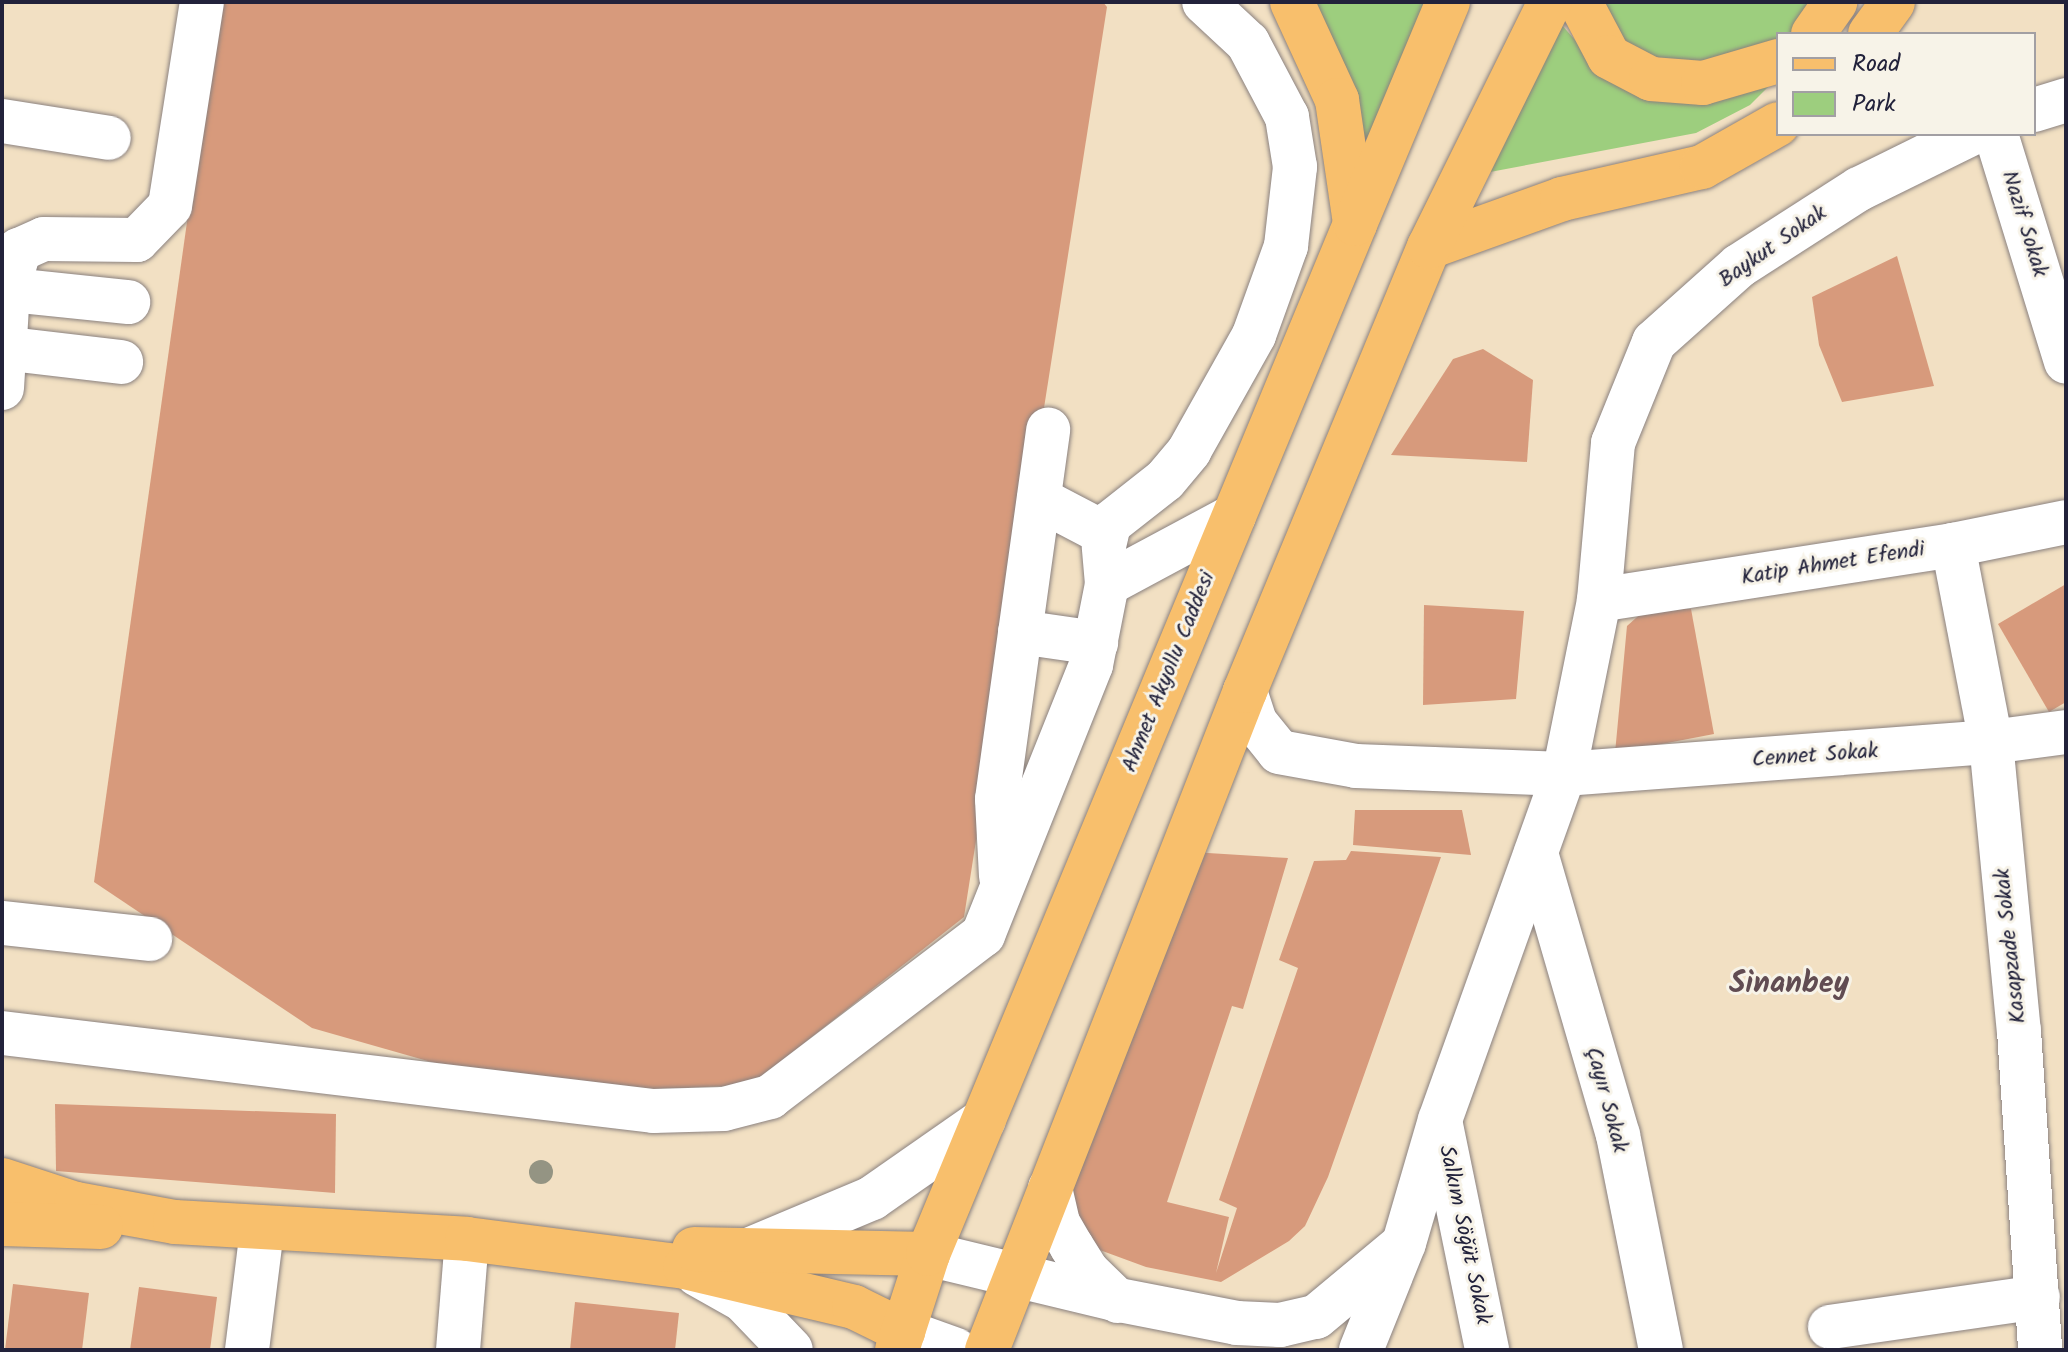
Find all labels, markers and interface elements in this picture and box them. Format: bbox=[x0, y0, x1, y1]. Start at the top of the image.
legend bbox=[1776, 32, 2036, 136]
text: Road bbox=[1852, 45, 1900, 84]
text: Park bbox=[1852, 85, 1896, 124]
street label: Nazif Sokak bbox=[1995, 168, 2053, 280]
street label: Baykut Sokak bbox=[1714, 200, 1832, 294]
street label: Katip Ahmet Efendi bbox=[1739, 536, 1927, 592]
street label: Ahmet Akyollu Caddesi bbox=[1117, 568, 1221, 776]
street label: Cennet Sokak bbox=[1751, 738, 1879, 774]
street label: Kasapzade Sokak bbox=[1990, 867, 2032, 1025]
district label: Sinanbey bbox=[1729, 966, 1849, 1002]
street label: Çayır Sokak bbox=[1579, 1044, 1633, 1156]
street label: Salkım Söğüt Sokak bbox=[1432, 1143, 1496, 1327]

